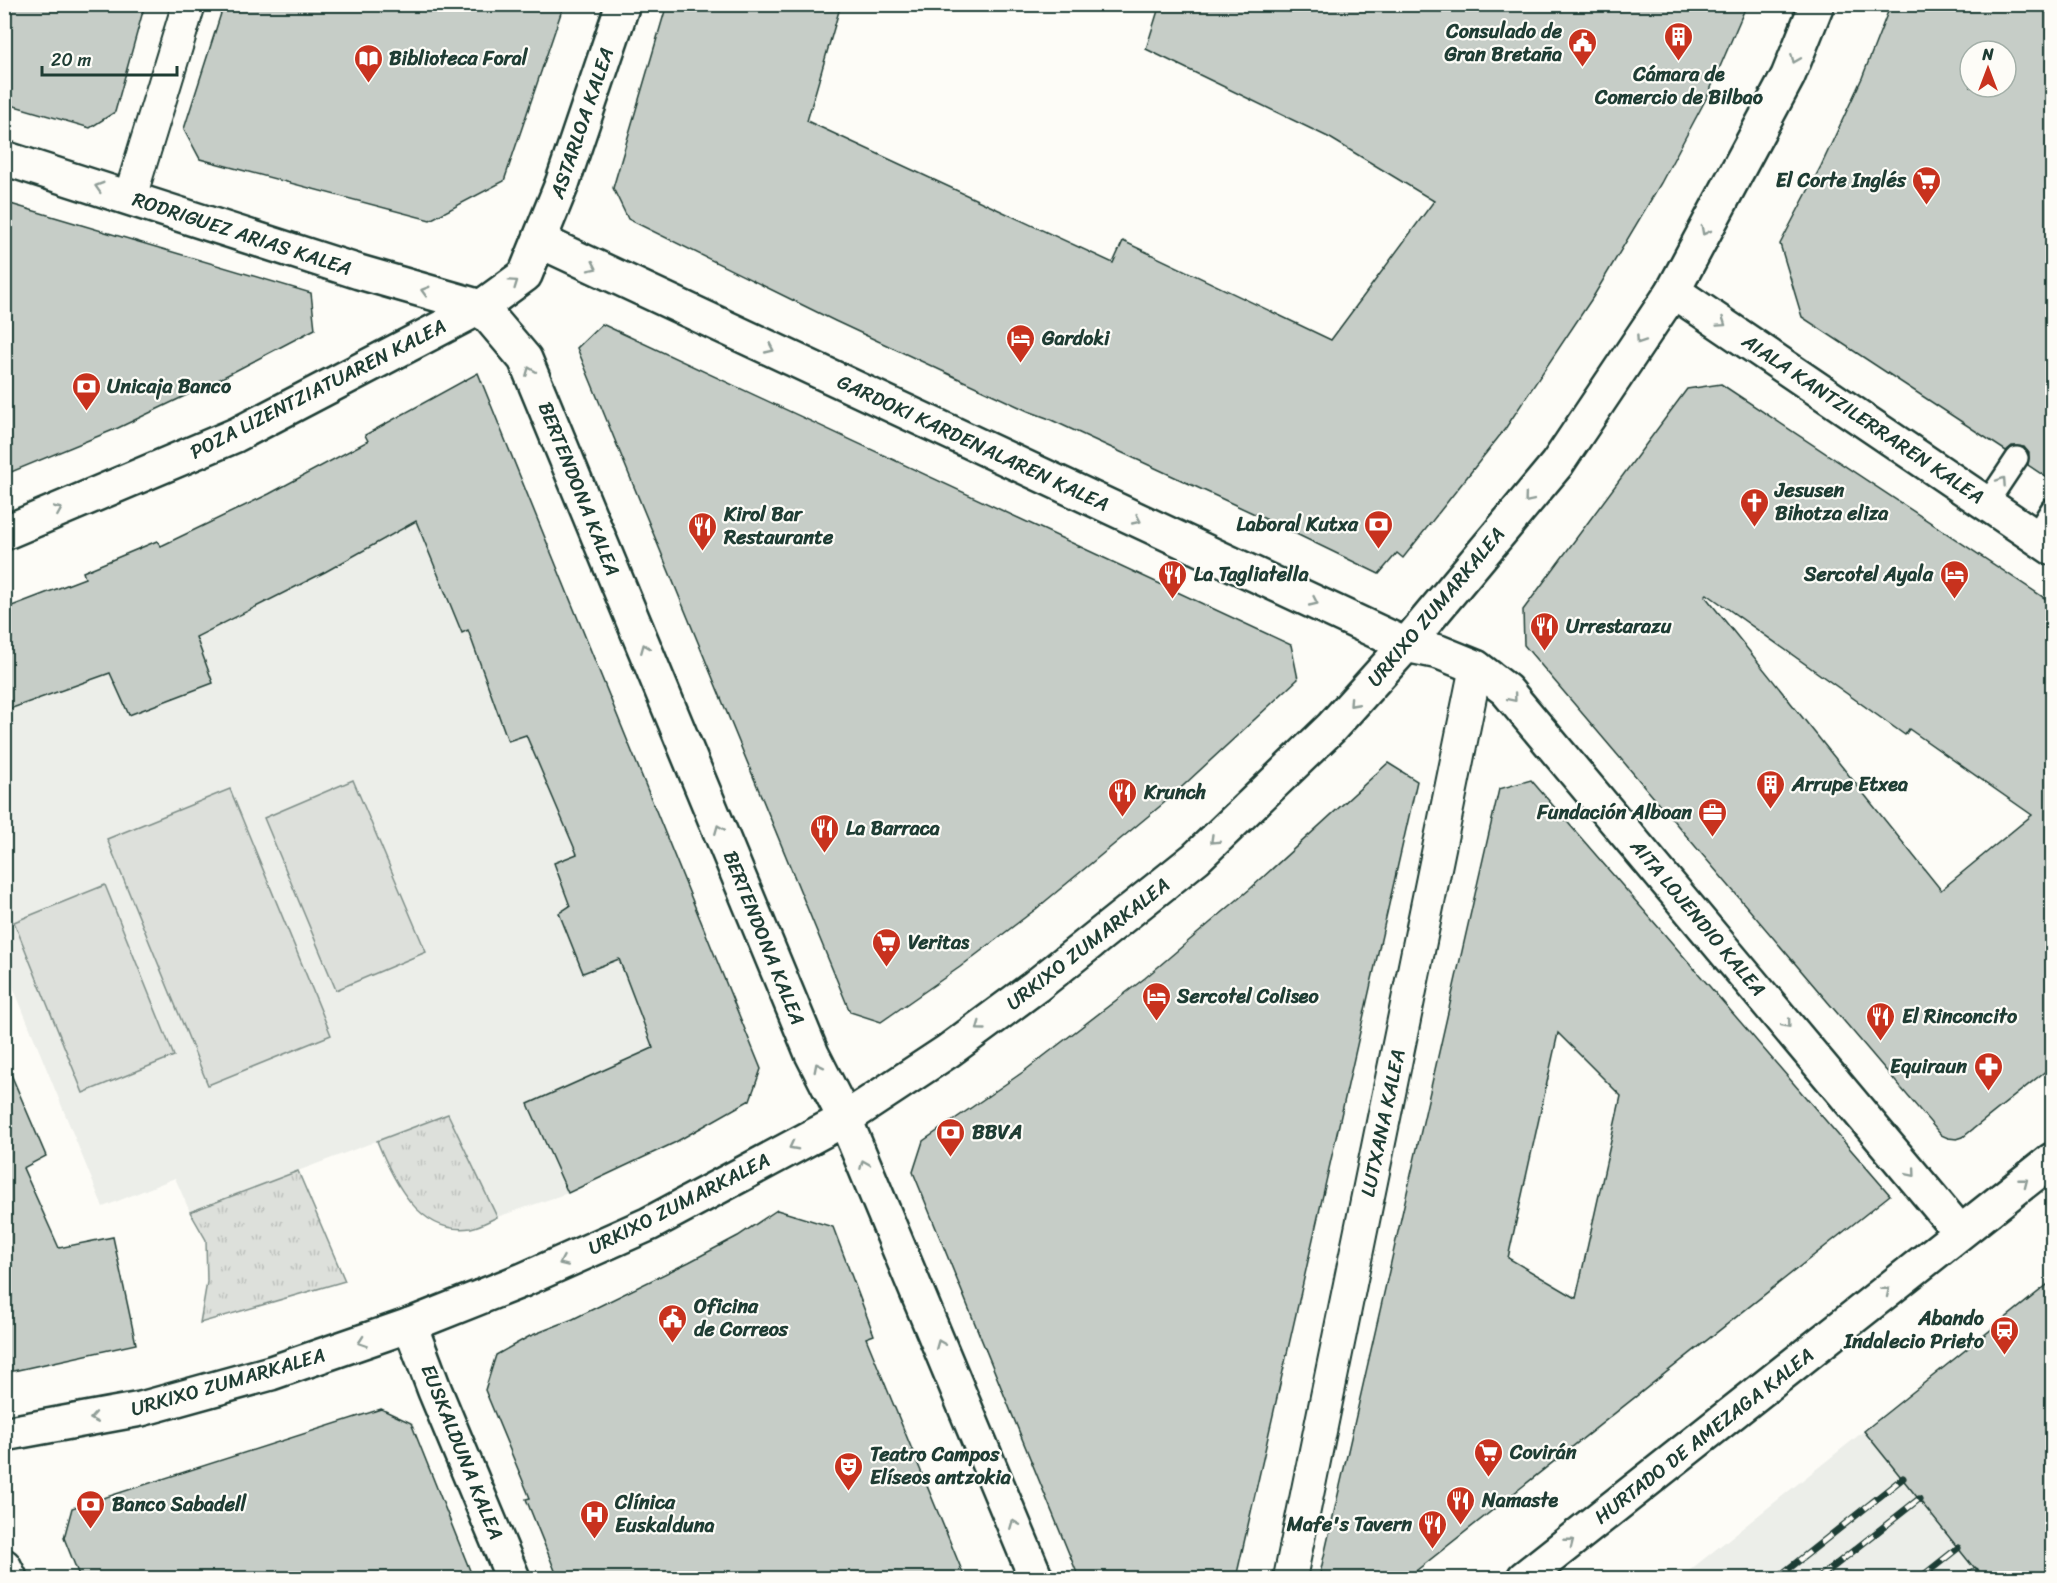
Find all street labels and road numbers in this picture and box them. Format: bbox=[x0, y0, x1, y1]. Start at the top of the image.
street label: ASTARLOA KALEA bbox=[539, 43, 624, 204]
street label: RODRIGUEZ ARIAS KALEA bbox=[128, 182, 356, 286]
street label: POZA LIZENTZIATUAREN KALEA bbox=[184, 309, 452, 469]
street label: AIALA KANTZILERRAREN KALEA bbox=[1734, 324, 1991, 514]
street label: GARDOKI KARDENALAREN KALEA bbox=[831, 364, 1115, 522]
street label: BERTENDONA KALEA bbox=[528, 396, 630, 582]
street label: URKIXO ZUMARKALEA bbox=[1358, 519, 1514, 695]
street label: AITA LOJENDIO KALEA bbox=[1620, 830, 1775, 1005]
street label: BERTENDONA KALEA bbox=[713, 845, 815, 1031]
street label: URKIXO ZUMARKALEA bbox=[998, 868, 1178, 1020]
street label: LUTXANA KALEA bbox=[1350, 1046, 1416, 1200]
street label: URKIXO ZUMARKALEA bbox=[582, 1143, 776, 1265]
street label: URKIXO ZUMARKALEA bbox=[127, 1338, 329, 1426]
street label: HURTADO DE AMEZAGA KALEA bbox=[1586, 1339, 1822, 1533]
street label: EUSKALDUNA KALEA bbox=[411, 1359, 513, 1545]

